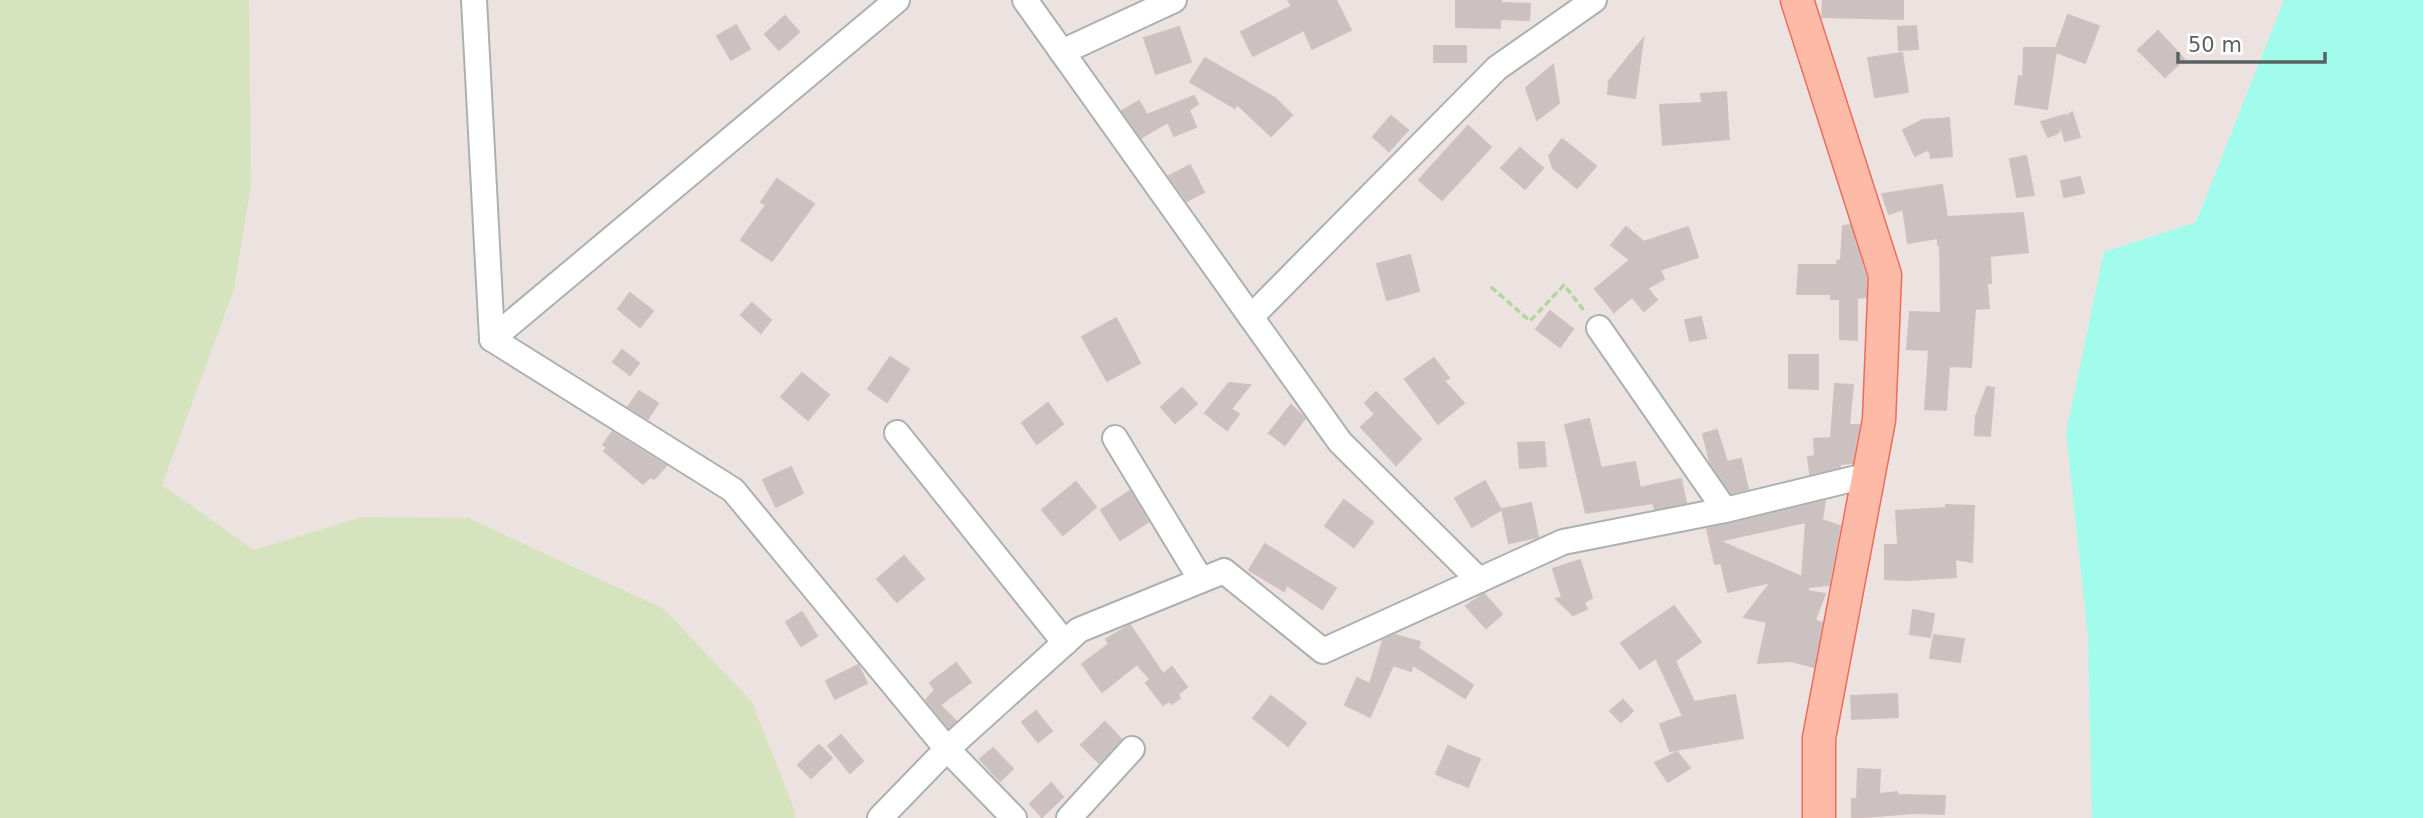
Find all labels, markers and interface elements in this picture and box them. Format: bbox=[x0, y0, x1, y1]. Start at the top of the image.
scale bar bbox=[2178, 21, 2325, 65]
text: 50 m bbox=[2188, 33, 2242, 57]

